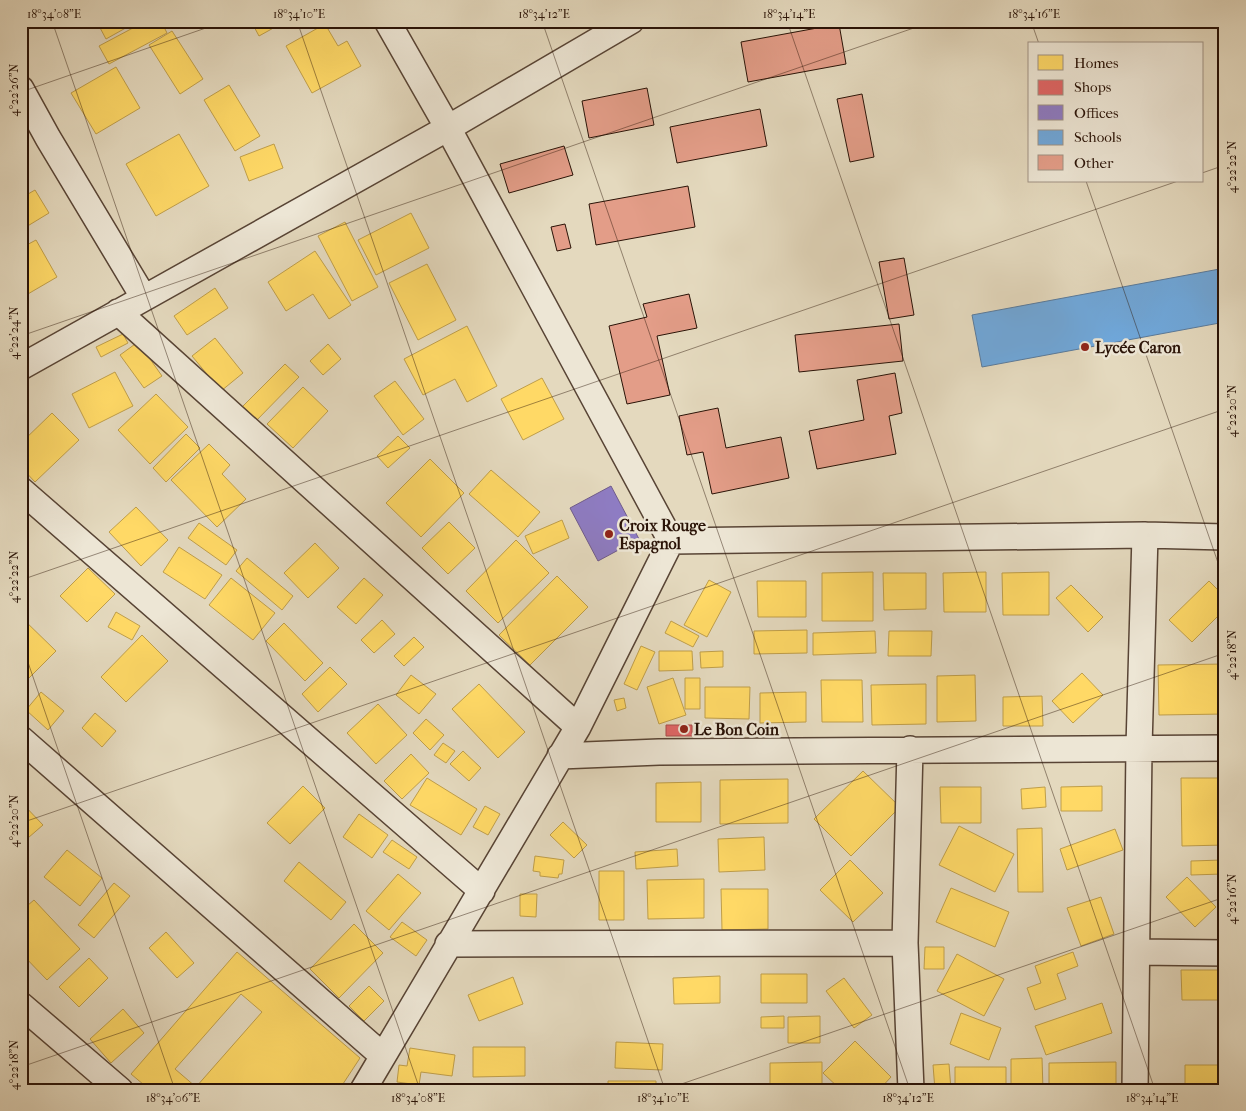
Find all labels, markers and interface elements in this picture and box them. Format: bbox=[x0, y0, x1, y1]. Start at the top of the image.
text: 18°34'08"E bbox=[27, 7, 81, 21]
text: 18°34'10"E bbox=[273, 7, 325, 21]
text: 18°34'12"E bbox=[518, 7, 570, 21]
text: 18°34'14"E bbox=[763, 7, 815, 21]
text: 18°34'16"E bbox=[1008, 7, 1060, 21]
legend bbox=[1028, 42, 1204, 182]
text: Homes bbox=[1074, 54, 1119, 72]
text: 4°22'26"N bbox=[7, 64, 21, 116]
text: Shops bbox=[1074, 78, 1112, 96]
text: Offices bbox=[1074, 104, 1119, 122]
text: Schools bbox=[1074, 128, 1122, 146]
text: 4°22'22"N bbox=[1225, 141, 1239, 193]
text: Other bbox=[1074, 154, 1114, 172]
text: 4°22'24"N bbox=[7, 306, 21, 360]
place label: Lycée Caron bbox=[1095, 338, 1182, 358]
marker: Lycée Caron bbox=[1079, 341, 1091, 353]
text: 4°22'20"N bbox=[1225, 385, 1239, 437]
place label: Croix Rouge Espagnol bbox=[619, 516, 706, 554]
marker: Croix Rouge Espagnol bbox=[603, 528, 615, 540]
text: 4°22'22"N bbox=[7, 551, 21, 603]
text: 4°22'18"N bbox=[1225, 630, 1239, 680]
place label: Le Bon Coin bbox=[694, 720, 780, 739]
marker: Le Bon Coin bbox=[678, 723, 690, 735]
text: 4°22'20"N bbox=[7, 795, 21, 847]
text: 4°22'16"N bbox=[1225, 874, 1239, 924]
text: 4°22'18"N bbox=[7, 1040, 21, 1090]
text: 18°34'06"E bbox=[146, 1091, 200, 1105]
text: 18°34'08"E bbox=[391, 1091, 445, 1105]
text: 18°34'10"E bbox=[637, 1091, 689, 1105]
text: 18°34'12"E bbox=[882, 1091, 934, 1105]
text: 18°34'14"E bbox=[1126, 1091, 1178, 1105]

